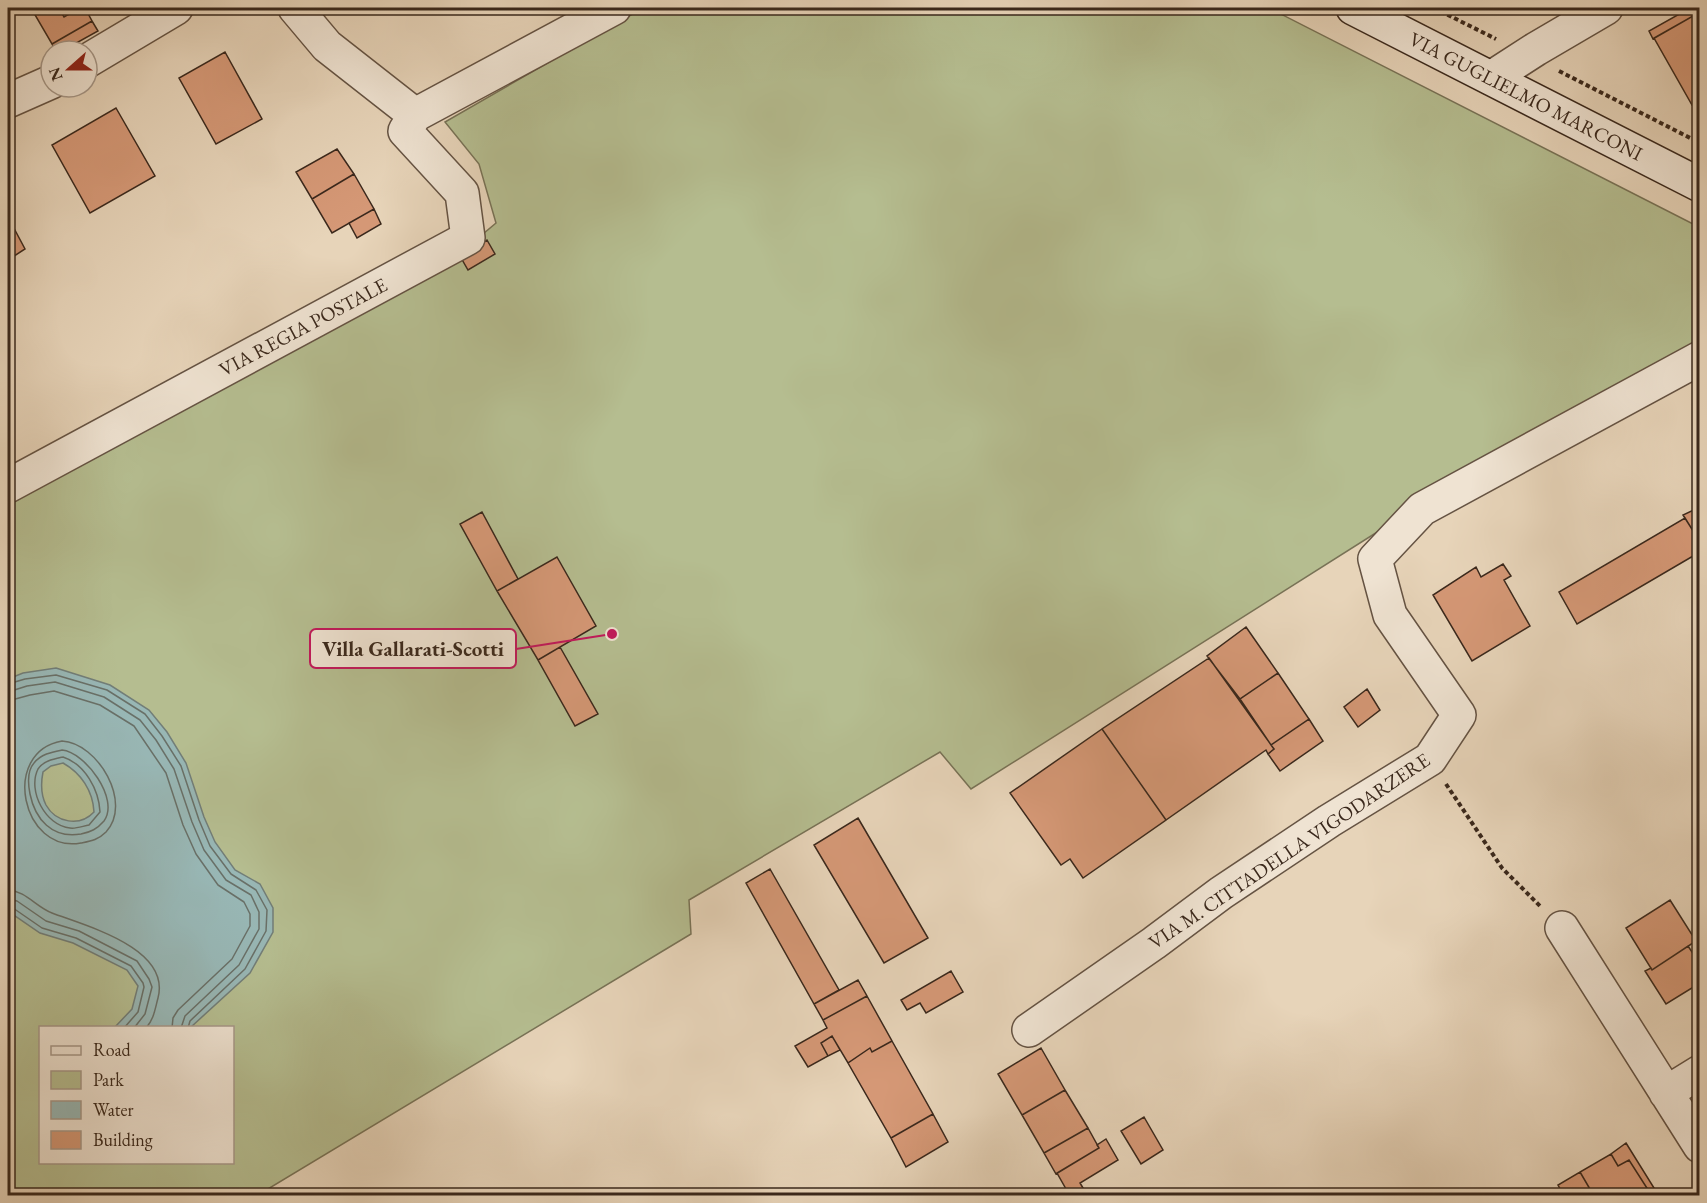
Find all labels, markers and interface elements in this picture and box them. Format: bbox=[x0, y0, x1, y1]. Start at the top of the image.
street label: VIA GUGLIELMO MARCONI bbox=[1405, 26, 1647, 166]
north arrow bbox=[39, 39, 99, 99]
text: N bbox=[43, 64, 68, 84]
street label: VIA REGIA POSTALE bbox=[214, 272, 392, 382]
callout: Villa Gallarati-Scotti bbox=[310, 629, 516, 668]
text: Villa Gallarati-Scotti bbox=[322, 635, 504, 662]
street label: VIA M. CITTADELLA VIGODARZERE bbox=[1143, 747, 1435, 955]
legend bbox=[39, 1026, 234, 1164]
text: Road bbox=[93, 1038, 132, 1061]
text: Park bbox=[93, 1068, 124, 1091]
text: Water bbox=[93, 1098, 134, 1121]
text: Building bbox=[93, 1128, 153, 1151]

